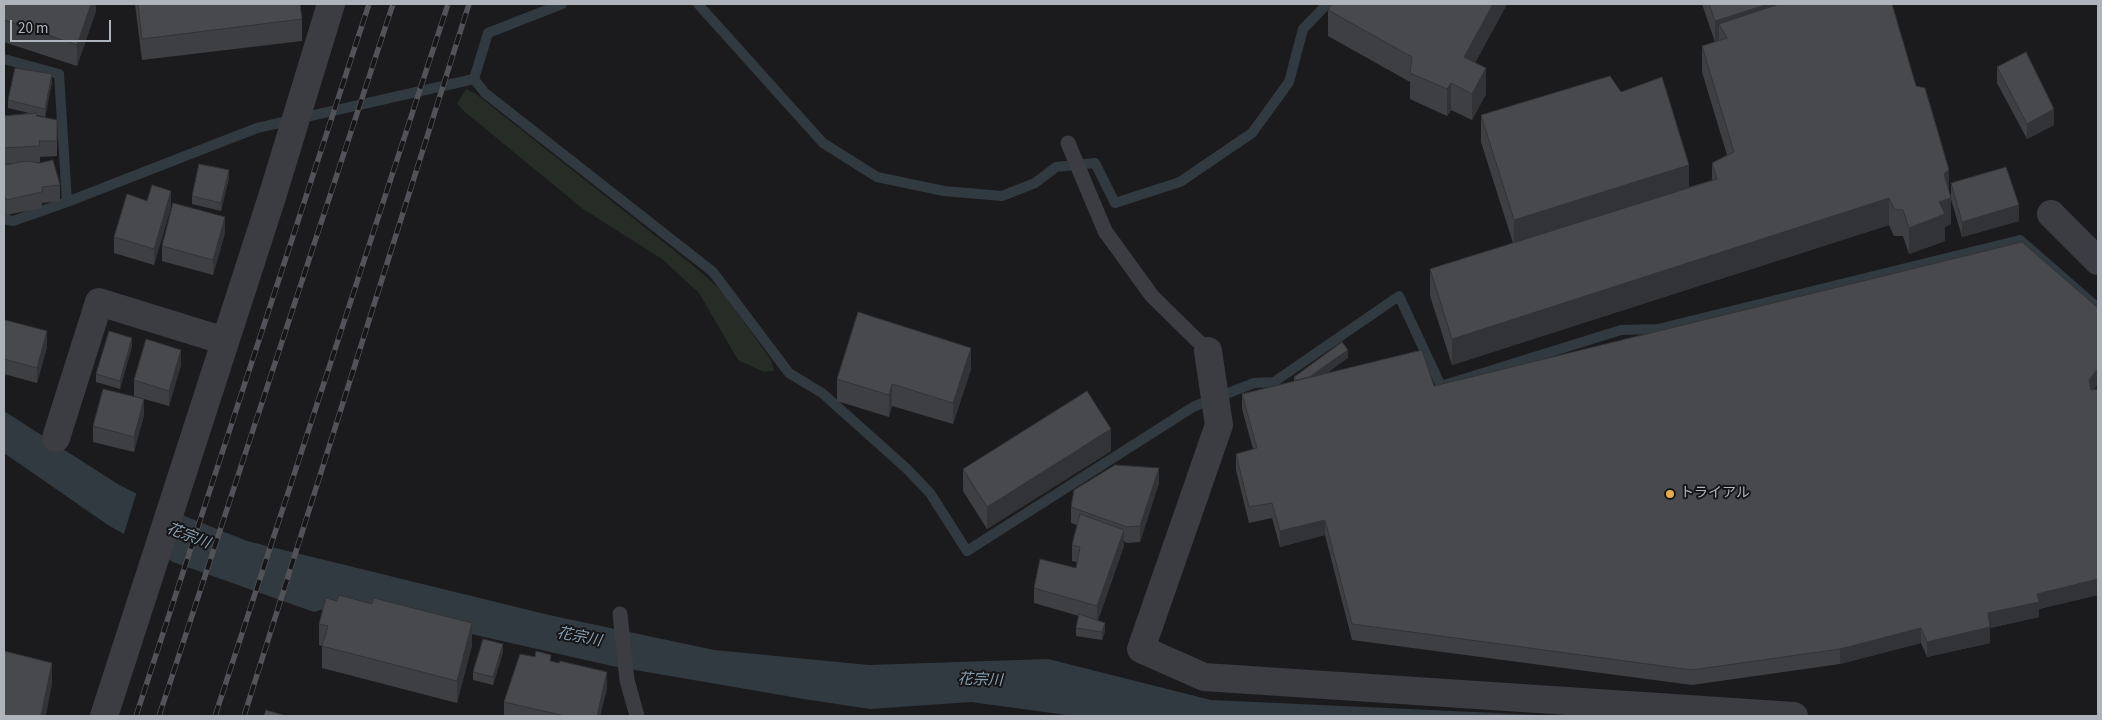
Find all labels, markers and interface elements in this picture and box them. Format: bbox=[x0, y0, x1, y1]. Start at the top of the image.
scale bar bbox=[12, 10, 114, 42]
text: 20 m bbox=[18, 18, 48, 39]
place label: トライアル bbox=[1680, 486, 1750, 502]
marker: トライアル bbox=[1664, 488, 1676, 500]
water label: 花宗川 bbox=[164, 521, 212, 553]
water label: 花宗川 bbox=[555, 625, 603, 651]
water label: 花宗川 bbox=[957, 671, 1003, 691]

